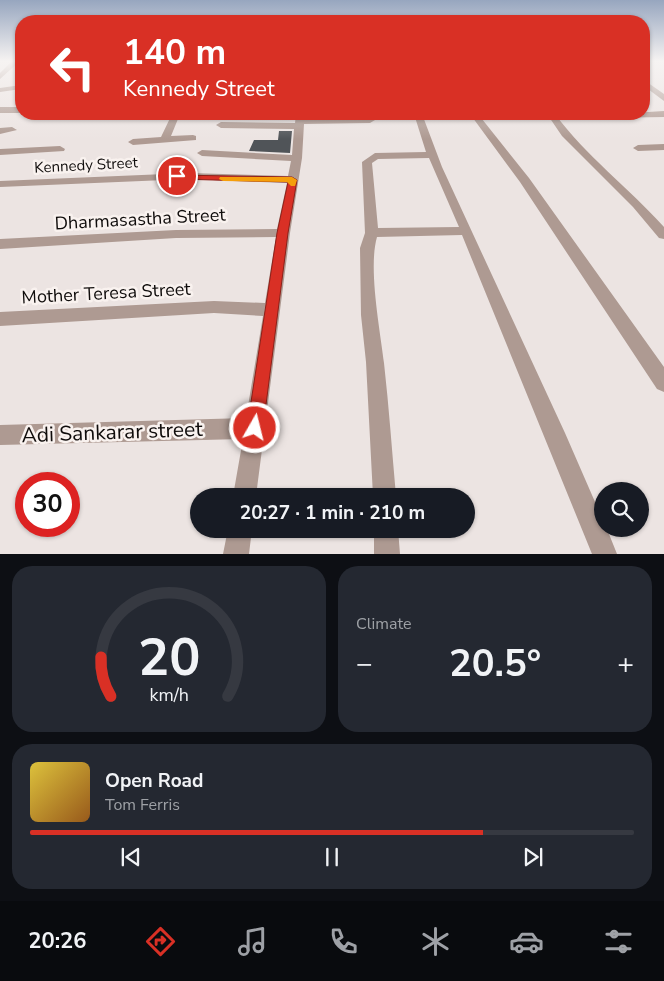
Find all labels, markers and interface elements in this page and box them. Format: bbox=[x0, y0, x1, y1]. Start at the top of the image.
text: 140 m bbox=[123, 29, 226, 76]
icon: left bbox=[40, 35, 105, 100]
text: Kennedy Street bbox=[123, 74, 275, 104]
street label: Kennedy Street bbox=[34, 152, 139, 178]
pin bbox=[156, 155, 198, 197]
icon: arrive bbox=[163, 162, 191, 190]
street label: Dharmasastha Street bbox=[54, 203, 227, 235]
street label: Mother Teresa Street bbox=[21, 277, 192, 309]
position arrow bbox=[228, 401, 280, 453]
street label: Adi Sankarar street bbox=[21, 415, 204, 449]
speed limit sign: 30 bbox=[15, 472, 80, 537]
map controls bbox=[594, 482, 649, 537]
button: search bbox=[594, 482, 649, 537]
text: 20:27 · 1 min · 210 m bbox=[240, 500, 425, 526]
text: Climate bbox=[356, 613, 411, 635]
text: 20 bbox=[138, 622, 200, 693]
text: 20.5° bbox=[449, 638, 541, 689]
text: − bbox=[356, 645, 373, 683]
text: + bbox=[617, 645, 634, 683]
text: km/h bbox=[149, 683, 189, 707]
text: Open Road bbox=[105, 768, 203, 794]
text: Tom Ferris bbox=[105, 794, 180, 816]
icon: previous bbox=[117, 843, 145, 871]
icon: pause bbox=[318, 843, 346, 871]
icon: next bbox=[519, 843, 547, 871]
icon: directions bbox=[143, 924, 178, 959]
icon: music bbox=[235, 924, 270, 959]
icon: phone bbox=[326, 924, 361, 959]
icon: climate bbox=[418, 924, 453, 959]
icon: car bbox=[509, 924, 544, 959]
icon: filters bbox=[601, 924, 636, 959]
text: 20:26 bbox=[28, 926, 87, 956]

